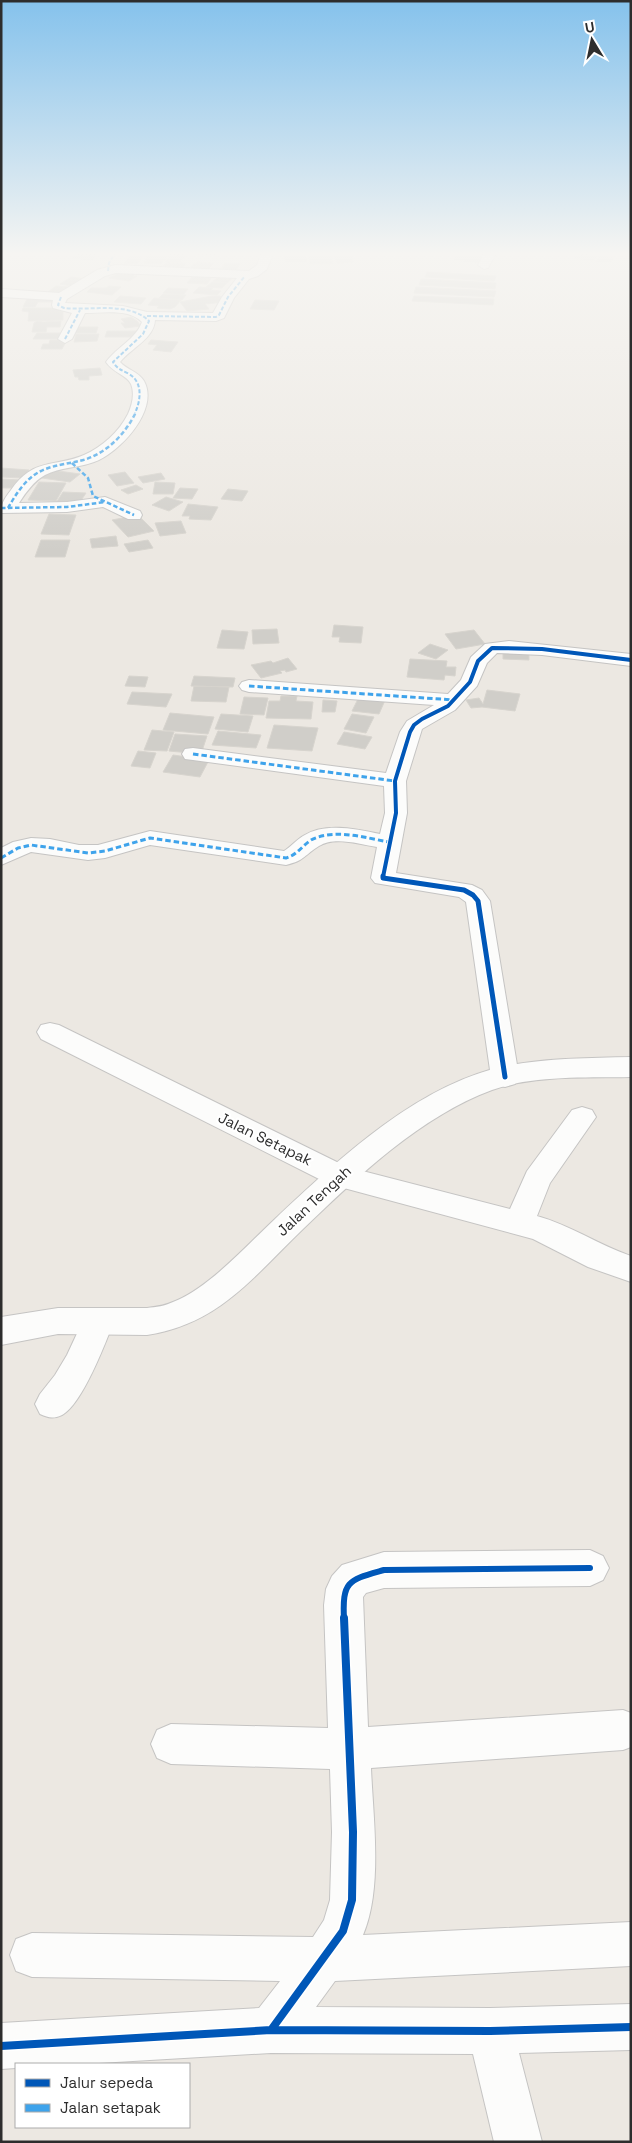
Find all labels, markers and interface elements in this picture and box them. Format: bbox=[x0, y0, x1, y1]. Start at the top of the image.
north arrow bbox=[567, 15, 617, 65]
text: U bbox=[584, 18, 596, 37]
street label: Jalan Setapak bbox=[215, 1108, 315, 1169]
street label: Jalan Tengah bbox=[272, 1161, 355, 1240]
legend bbox=[15, 2063, 190, 2128]
text: Jalur sepeda bbox=[60, 2073, 154, 2092]
text: Jalan setapak bbox=[60, 2098, 161, 2117]

